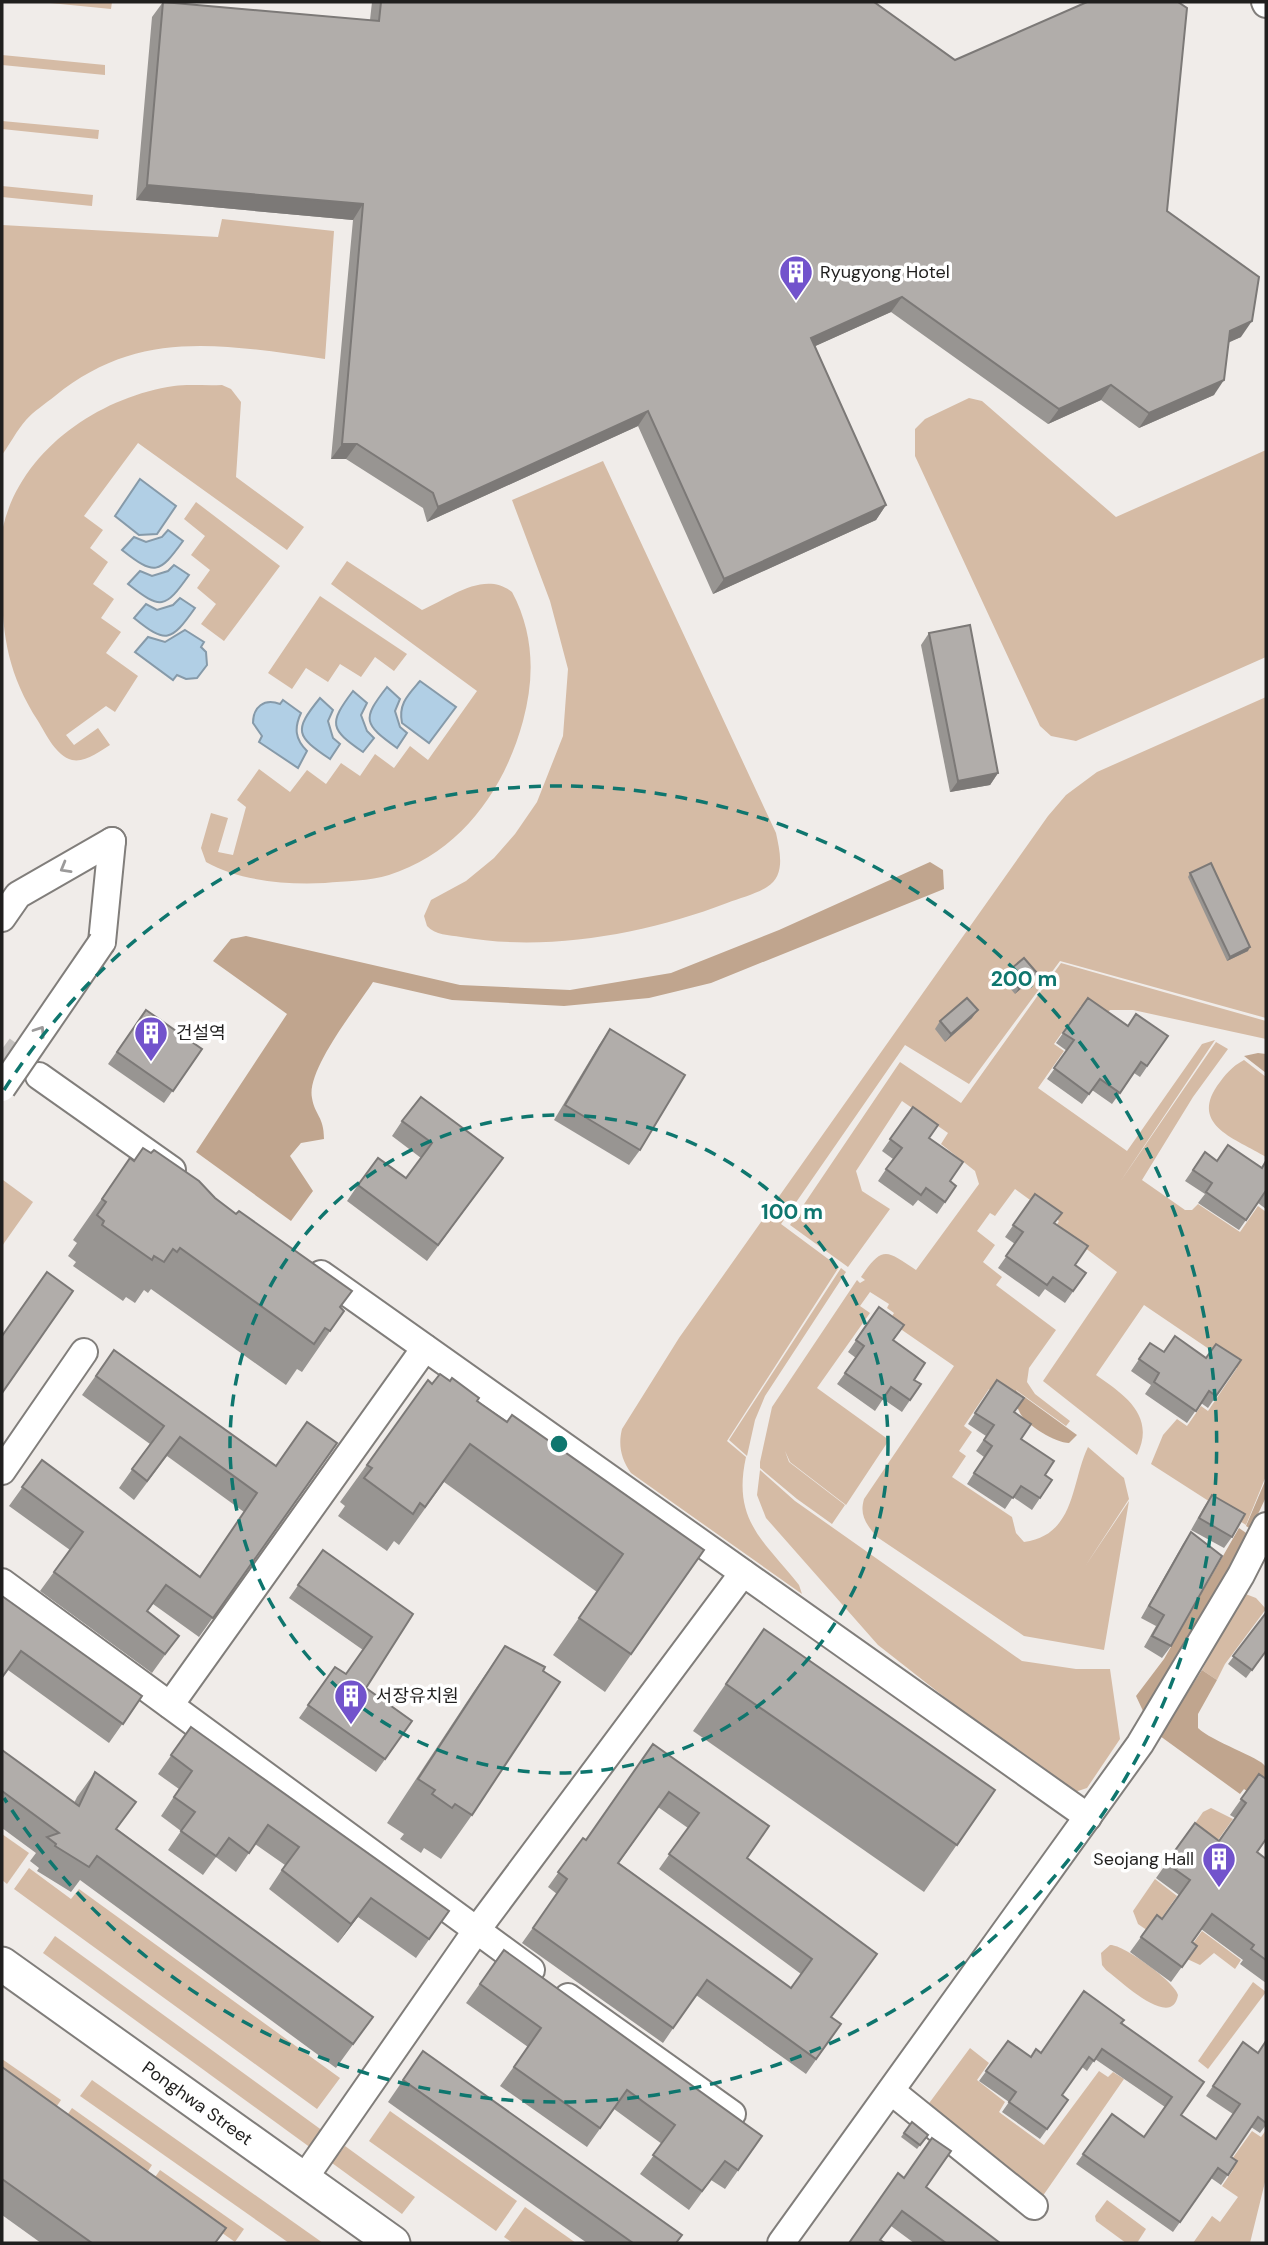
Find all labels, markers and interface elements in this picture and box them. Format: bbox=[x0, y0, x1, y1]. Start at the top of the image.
building icon: Ryugyong Hotel bbox=[777, 253, 815, 302]
place label: Ryugyong Hotel bbox=[820, 260, 950, 284]
one-way arrow bbox=[59, 860, 72, 873]
text: 200 m bbox=[991, 965, 1057, 993]
building icon: 건설역 bbox=[132, 1014, 170, 1063]
place label: 건설역 bbox=[176, 1021, 226, 1045]
one-way arrow bbox=[32, 1026, 44, 1039]
text: 100 m bbox=[761, 1198, 823, 1226]
centre of rings bbox=[547, 1432, 571, 1456]
building icon: 서장유치원 bbox=[332, 1677, 370, 1726]
place label: 서장유치원 bbox=[376, 1684, 459, 1708]
building icon: Seojang Hall bbox=[1200, 1840, 1238, 1889]
place label: Seojang Hall bbox=[1093, 1847, 1194, 1871]
street label: Ponghwa Street bbox=[137, 2056, 257, 2151]

